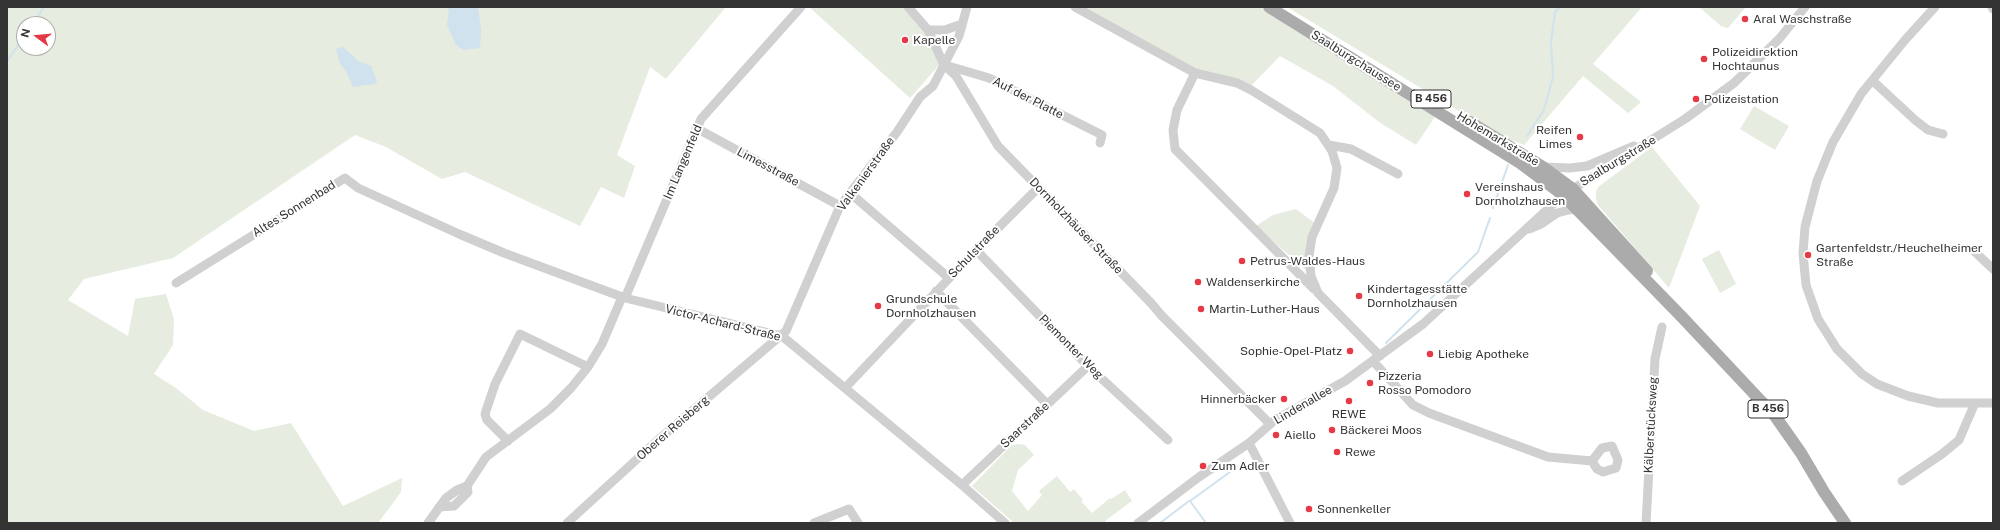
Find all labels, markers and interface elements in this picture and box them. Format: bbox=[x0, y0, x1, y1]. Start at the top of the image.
place label: Aral Waschstraße bbox=[1753, 12, 1852, 26]
marker: Aral Waschstraße bbox=[1740, 14, 1750, 24]
north arrow bbox=[16, 16, 56, 56]
text: N bbox=[18, 27, 32, 39]
street label: Saalburgchaussee bbox=[1308, 27, 1404, 95]
place label: Kapelle bbox=[913, 33, 955, 47]
marker: Kapelle bbox=[900, 35, 910, 45]
place label: Polizeidirektion Hochtaunus bbox=[1712, 45, 1798, 73]
marker: Polizeidirektion Hochtaunus bbox=[1699, 54, 1709, 64]
street label: Auf der Platte bbox=[990, 74, 1066, 122]
road number: B 456 bbox=[1411, 90, 1451, 108]
place label: Polizeistation bbox=[1704, 92, 1779, 106]
marker: Polizeistation bbox=[1691, 94, 1701, 104]
street label: Hohemarkstraße bbox=[1454, 109, 1542, 169]
street label: Im Langenfeld bbox=[661, 122, 705, 202]
place label: Reifen Limes bbox=[1536, 123, 1572, 151]
marker: Reifen Limes bbox=[1575, 132, 1585, 142]
street label: Saalburgstraße bbox=[1577, 133, 1659, 189]
street label: Valkenierstraße bbox=[834, 134, 898, 214]
street label: Limesstraße bbox=[734, 145, 802, 189]
street label: Dornholzhäuser Straße bbox=[1026, 175, 1126, 277]
street label: Altes Sonnenbad bbox=[250, 178, 338, 240]
place label: Vereinshaus Dornholzhausen bbox=[1475, 180, 1565, 208]
marker: Vereinshaus Dornholzhausen bbox=[1462, 189, 1472, 199]
street label: Schulstraße bbox=[945, 223, 1003, 281]
place label: Gartenfeldstr./Heuchelheimer Straße bbox=[1816, 241, 1982, 269]
marker: Gartenfeldstr./Heuchelheimer Straße bbox=[1803, 250, 1813, 260]
place label: Petrus-Waldes-Haus bbox=[1250, 254, 1365, 268]
marker: Petrus-Waldes-Haus bbox=[1237, 256, 1247, 266]
place label: Waldenserkirche bbox=[1206, 275, 1300, 289]
marker: Waldenserkirche bbox=[1193, 277, 1203, 287]
place label: Kindertagesstätte Dornholzhausen bbox=[1367, 282, 1467, 310]
marker: Kindertagesstätte Dornholzhausen bbox=[1354, 291, 1364, 301]
place label: Grundschule Dornholzhausen bbox=[886, 292, 976, 320]
marker: Grundschule Dornholzhausen bbox=[873, 301, 883, 311]
street label: Victor-Achard-Straße bbox=[664, 302, 782, 344]
place label: Martin-Luther-Haus bbox=[1209, 302, 1320, 316]
marker: Martin-Luther-Haus bbox=[1196, 304, 1206, 314]
street label: Piemonter Weg bbox=[1036, 312, 1106, 382]
place label: Sophie-Opel-Platz bbox=[1240, 344, 1342, 358]
marker: Sophie-Opel-Platz bbox=[1345, 346, 1355, 356]
place label: Liebig Apotheke bbox=[1438, 347, 1529, 361]
marker: Liebig Apotheke bbox=[1425, 349, 1435, 359]
place label: Pizzeria Rosso Pomodoro bbox=[1378, 369, 1471, 397]
street label: Kälberstücksweg bbox=[1641, 376, 1661, 474]
marker: Pizzeria Rosso Pomodoro bbox=[1365, 378, 1375, 388]
street label: Lindenallee bbox=[1271, 383, 1335, 427]
place label: Hinnerbäcker bbox=[1200, 392, 1276, 406]
street label: Oberer Reisberg bbox=[634, 393, 712, 463]
marker: Hinnerbäcker bbox=[1279, 394, 1289, 404]
marker: REWE bbox=[1344, 396, 1354, 406]
street label: Saarstraße bbox=[998, 399, 1052, 451]
road number: B 456 bbox=[1748, 400, 1788, 418]
place label: REWE bbox=[1332, 407, 1366, 421]
place label: Bäckerei Moos bbox=[1340, 423, 1422, 437]
marker: Bäckerei Moos bbox=[1327, 425, 1337, 435]
place label: Aiello bbox=[1284, 428, 1316, 442]
marker: Aiello bbox=[1271, 430, 1281, 440]
place label: Rewe bbox=[1345, 445, 1376, 459]
marker: Rewe bbox=[1332, 447, 1342, 457]
place label: Zum Adler bbox=[1211, 459, 1269, 473]
marker: Zum Adler bbox=[1198, 461, 1208, 471]
place label: Sonnenkeller bbox=[1317, 502, 1391, 516]
marker: Sonnenkeller bbox=[1304, 504, 1314, 514]

